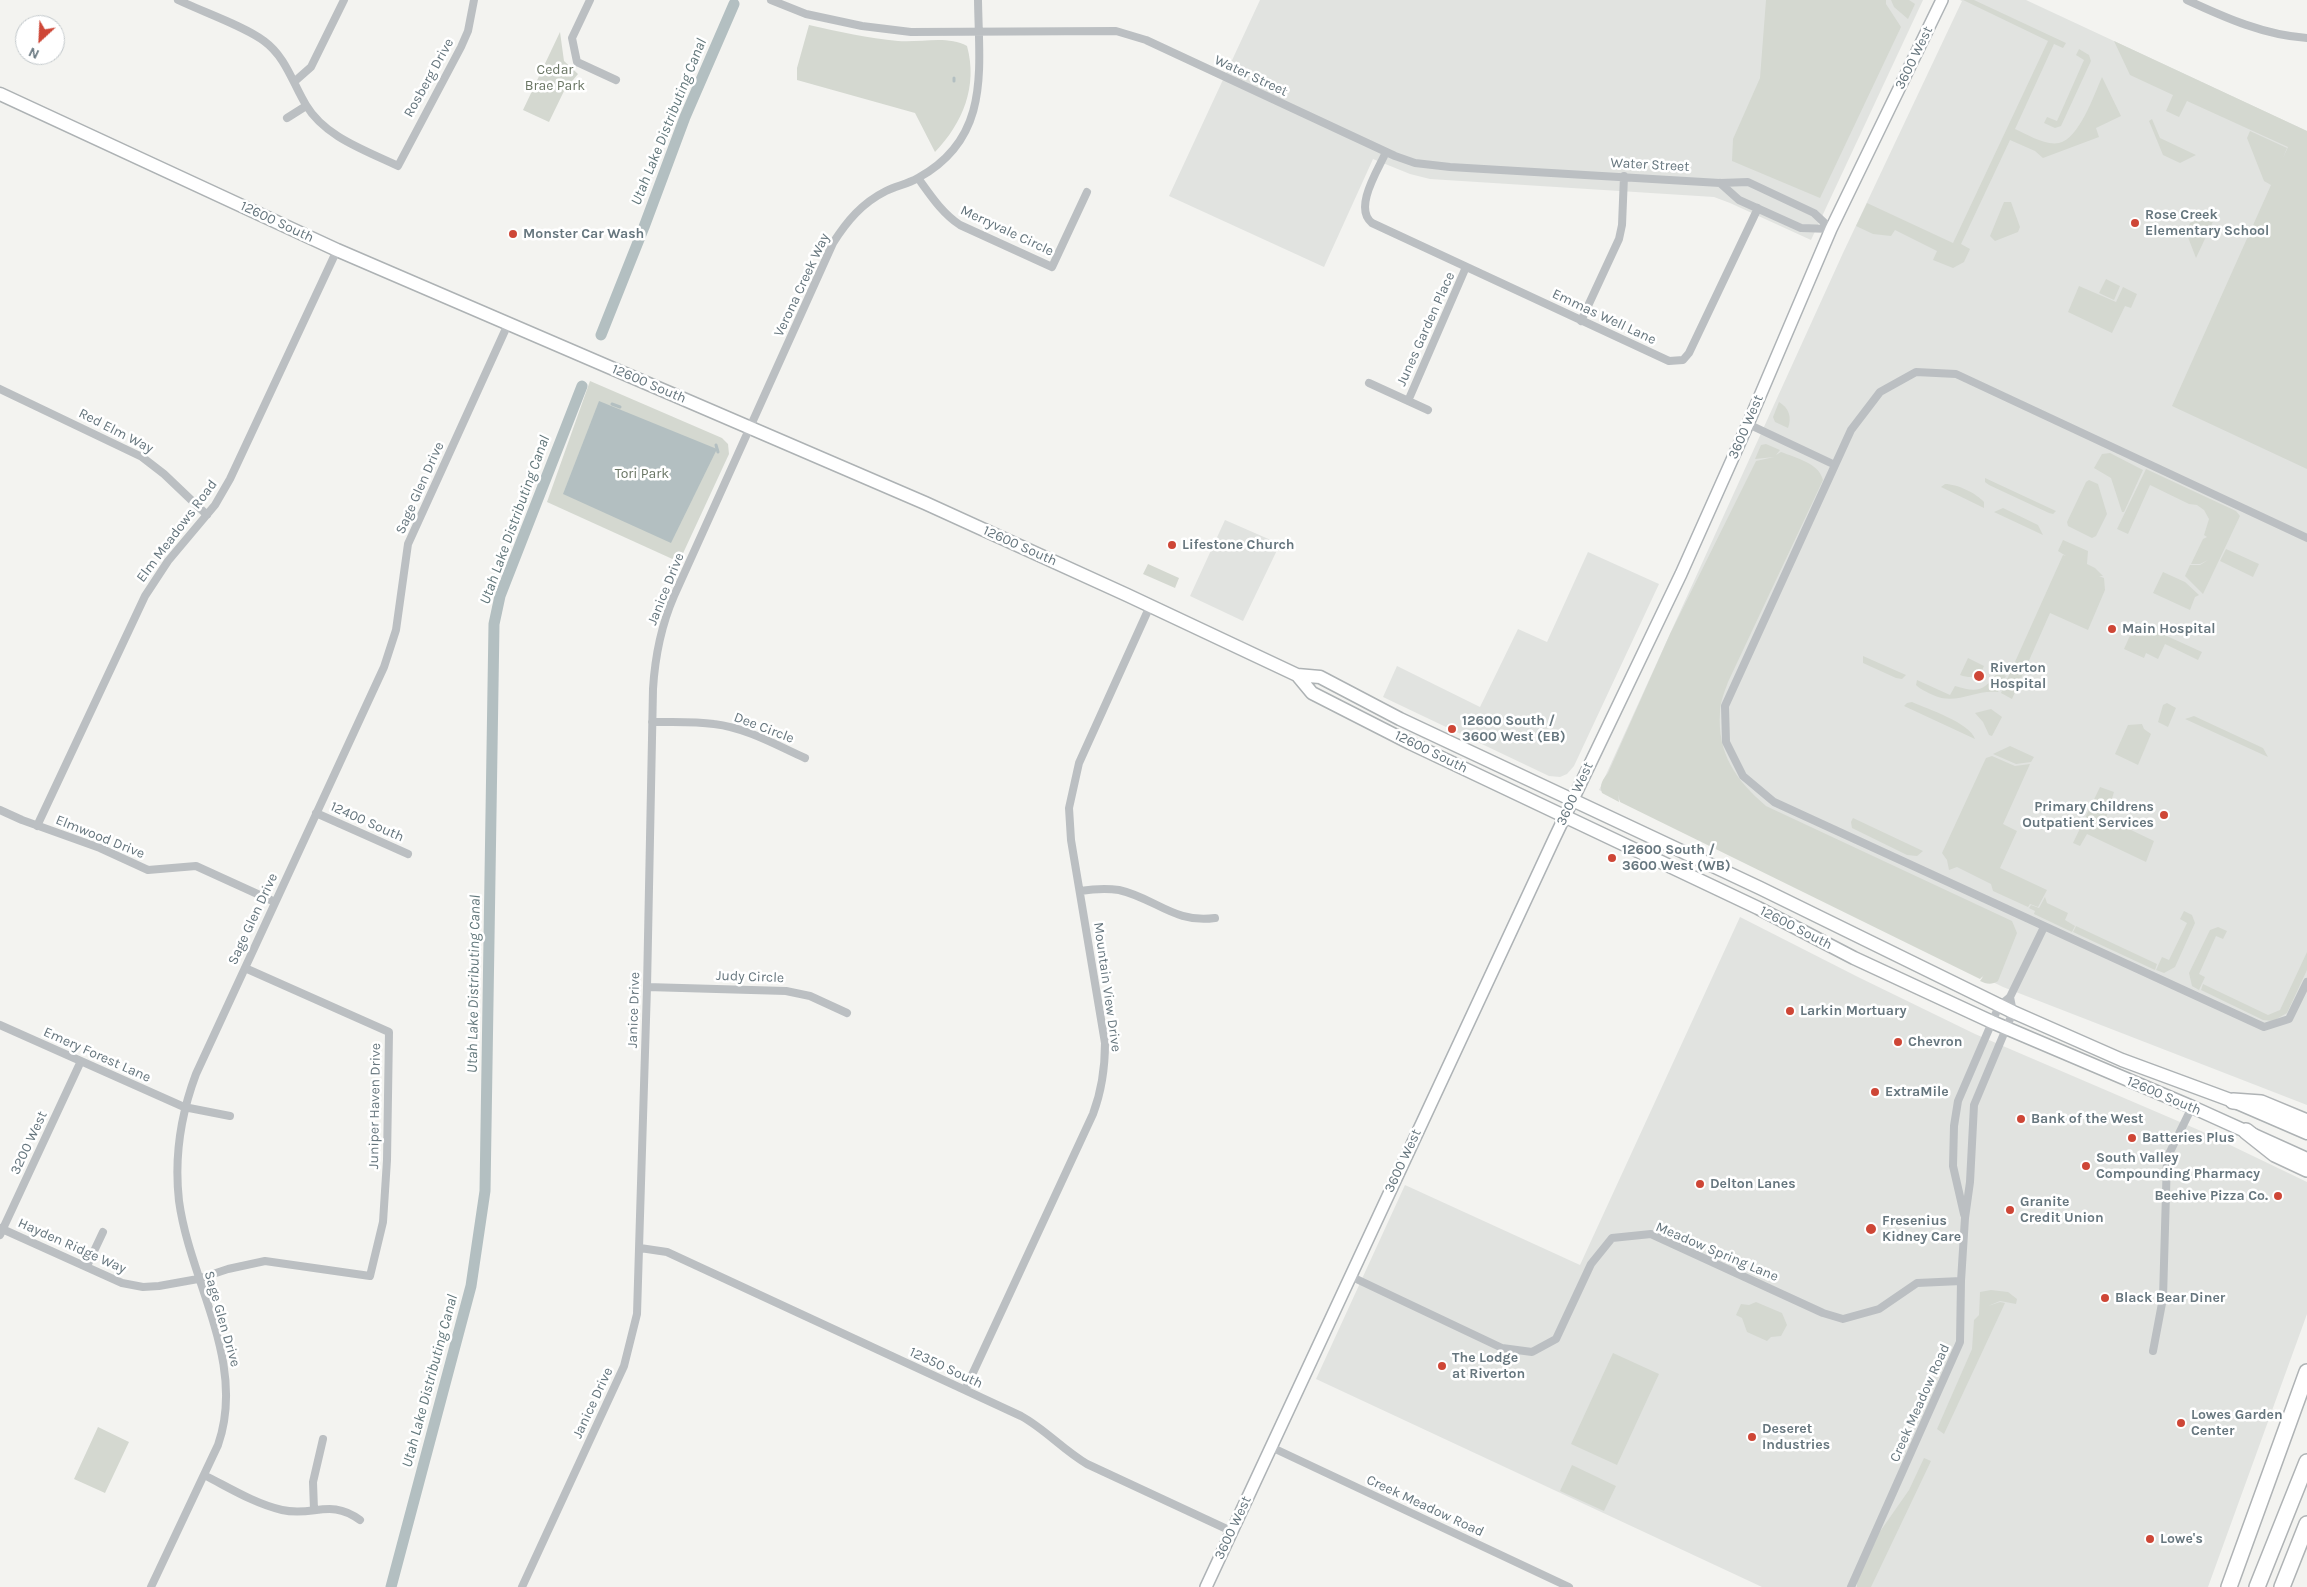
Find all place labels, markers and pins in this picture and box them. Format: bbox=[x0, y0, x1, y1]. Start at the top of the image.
place label: Rose Creek Elementary School bbox=[2145, 207, 2269, 240]
marker: Rose Creek Elementary School bbox=[2129, 217, 2141, 229]
place label: Monster Car Wash bbox=[523, 226, 644, 242]
marker: Monster Car Wash bbox=[507, 228, 519, 240]
place label: Lifestone Church bbox=[1182, 537, 1295, 553]
marker: Lifestone Church bbox=[1166, 539, 1178, 551]
place label: Main Hospital bbox=[2122, 621, 2216, 637]
marker: Main Hospital bbox=[2106, 623, 2118, 635]
place label: Riverton Hospital bbox=[1990, 660, 2046, 692]
marker: Riverton Hospital bbox=[1972, 669, 1986, 683]
place label: 12600 South / 3600 West (EB) bbox=[1462, 713, 1565, 746]
marker: 12600 South / 3600 West (EB) bbox=[1446, 723, 1458, 735]
place label: Primary Childrens Outpatient Services bbox=[2022, 799, 2154, 832]
marker: Primary Childrens Outpatient Services bbox=[2158, 809, 2170, 821]
place label: 12600 South / 3600 West (WB) bbox=[1622, 842, 1731, 874]
marker: 12600 South / 3600 West (WB) bbox=[1606, 852, 1618, 864]
place label: Larkin Mortuary bbox=[1800, 1003, 1906, 1019]
marker: Larkin Mortuary bbox=[1784, 1005, 1796, 1017]
place label: Chevron bbox=[1908, 1034, 1962, 1050]
marker: Chevron bbox=[1892, 1036, 1904, 1048]
place label: ExtraMile bbox=[1885, 1084, 1949, 1100]
marker: ExtraMile bbox=[1869, 1086, 1881, 1098]
place label: Bank of the West bbox=[2031, 1111, 2144, 1127]
marker: Bank of the West bbox=[2015, 1113, 2027, 1125]
place label: Batteries Plus bbox=[2142, 1130, 2235, 1146]
marker: Batteries Plus bbox=[2126, 1132, 2138, 1144]
place label: South Valley Compounding Pharmacy bbox=[2096, 1150, 2260, 1182]
marker: South Valley Compounding Pharmacy bbox=[2080, 1160, 2092, 1172]
place label: Delton Lanes bbox=[1710, 1176, 1796, 1192]
marker: Delton Lanes bbox=[1694, 1178, 1706, 1190]
place label: Beehive Pizza Co. bbox=[2154, 1188, 2268, 1204]
marker: Beehive Pizza Co. bbox=[2272, 1190, 2284, 1202]
place label: Granite Credit Union bbox=[2020, 1194, 2104, 1226]
marker: Granite Credit Union bbox=[2004, 1204, 2016, 1216]
place label: Fresenius Kidney Care bbox=[1882, 1213, 1961, 1246]
marker: Fresenius Kidney Care bbox=[1864, 1222, 1878, 1236]
place label: Black Bear Diner bbox=[2115, 1290, 2225, 1306]
marker: Black Bear Diner bbox=[2099, 1292, 2111, 1304]
place label: The Lodge at Riverton bbox=[1452, 1350, 1525, 1382]
marker: The Lodge at Riverton bbox=[1436, 1360, 1448, 1372]
place label: Lowes Garden Center bbox=[2191, 1407, 2283, 1440]
marker: Lowes Garden Center bbox=[2175, 1417, 2187, 1429]
place label: Deseret Industries bbox=[1762, 1421, 1830, 1454]
marker: Deseret Industries bbox=[1746, 1431, 1758, 1443]
place label: Lowe's bbox=[2160, 1531, 2203, 1547]
marker: Lowe's bbox=[2144, 1533, 2156, 1545]

